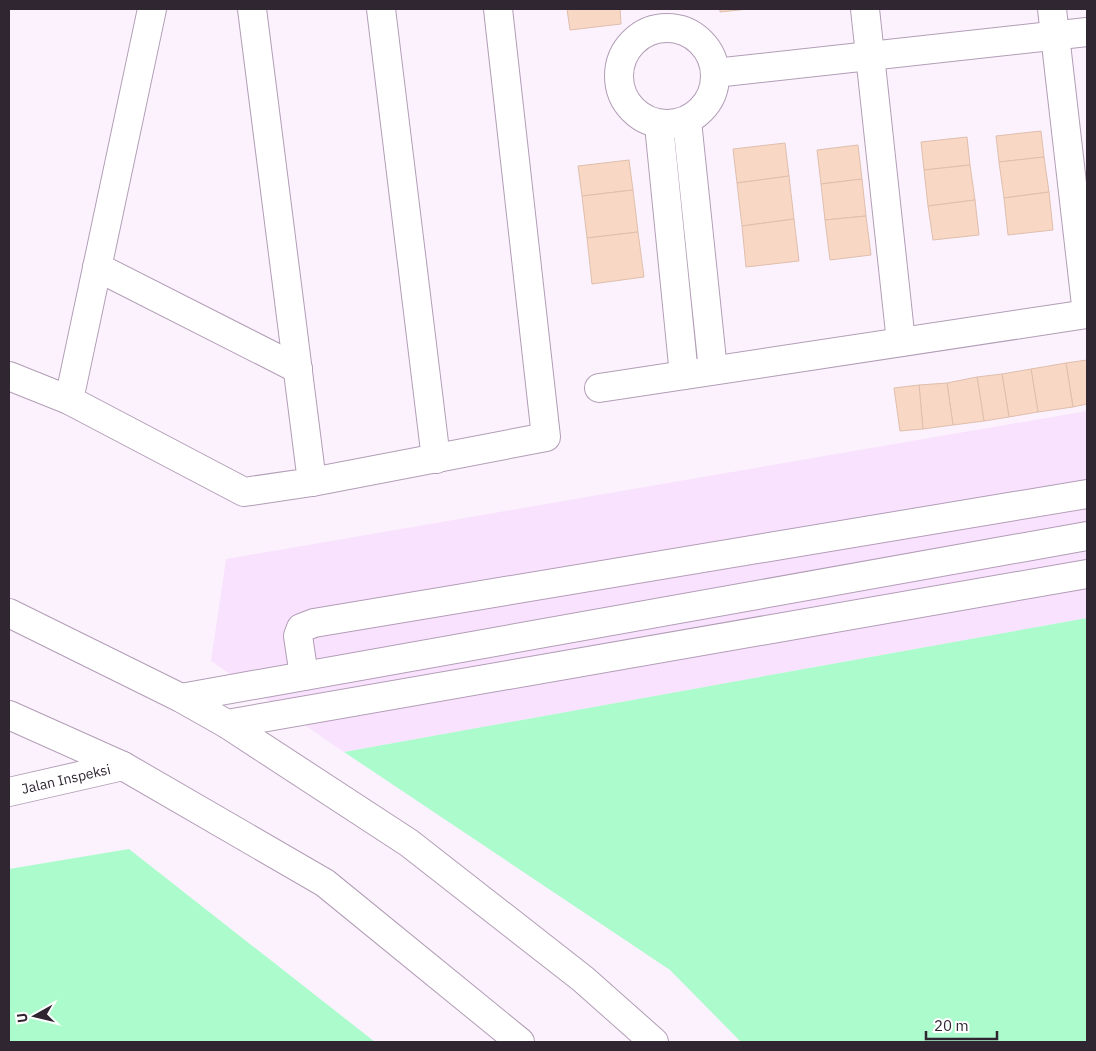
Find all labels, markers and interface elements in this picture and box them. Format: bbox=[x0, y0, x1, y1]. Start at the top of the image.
street label: Jalan Inspeksi bbox=[20, 760, 112, 798]
north arrow bbox=[10, 991, 60, 1041]
scale bar bbox=[926, 1008, 997, 1040]
text: U bbox=[13, 1012, 32, 1024]
text: 20 m bbox=[934, 1016, 969, 1035]

